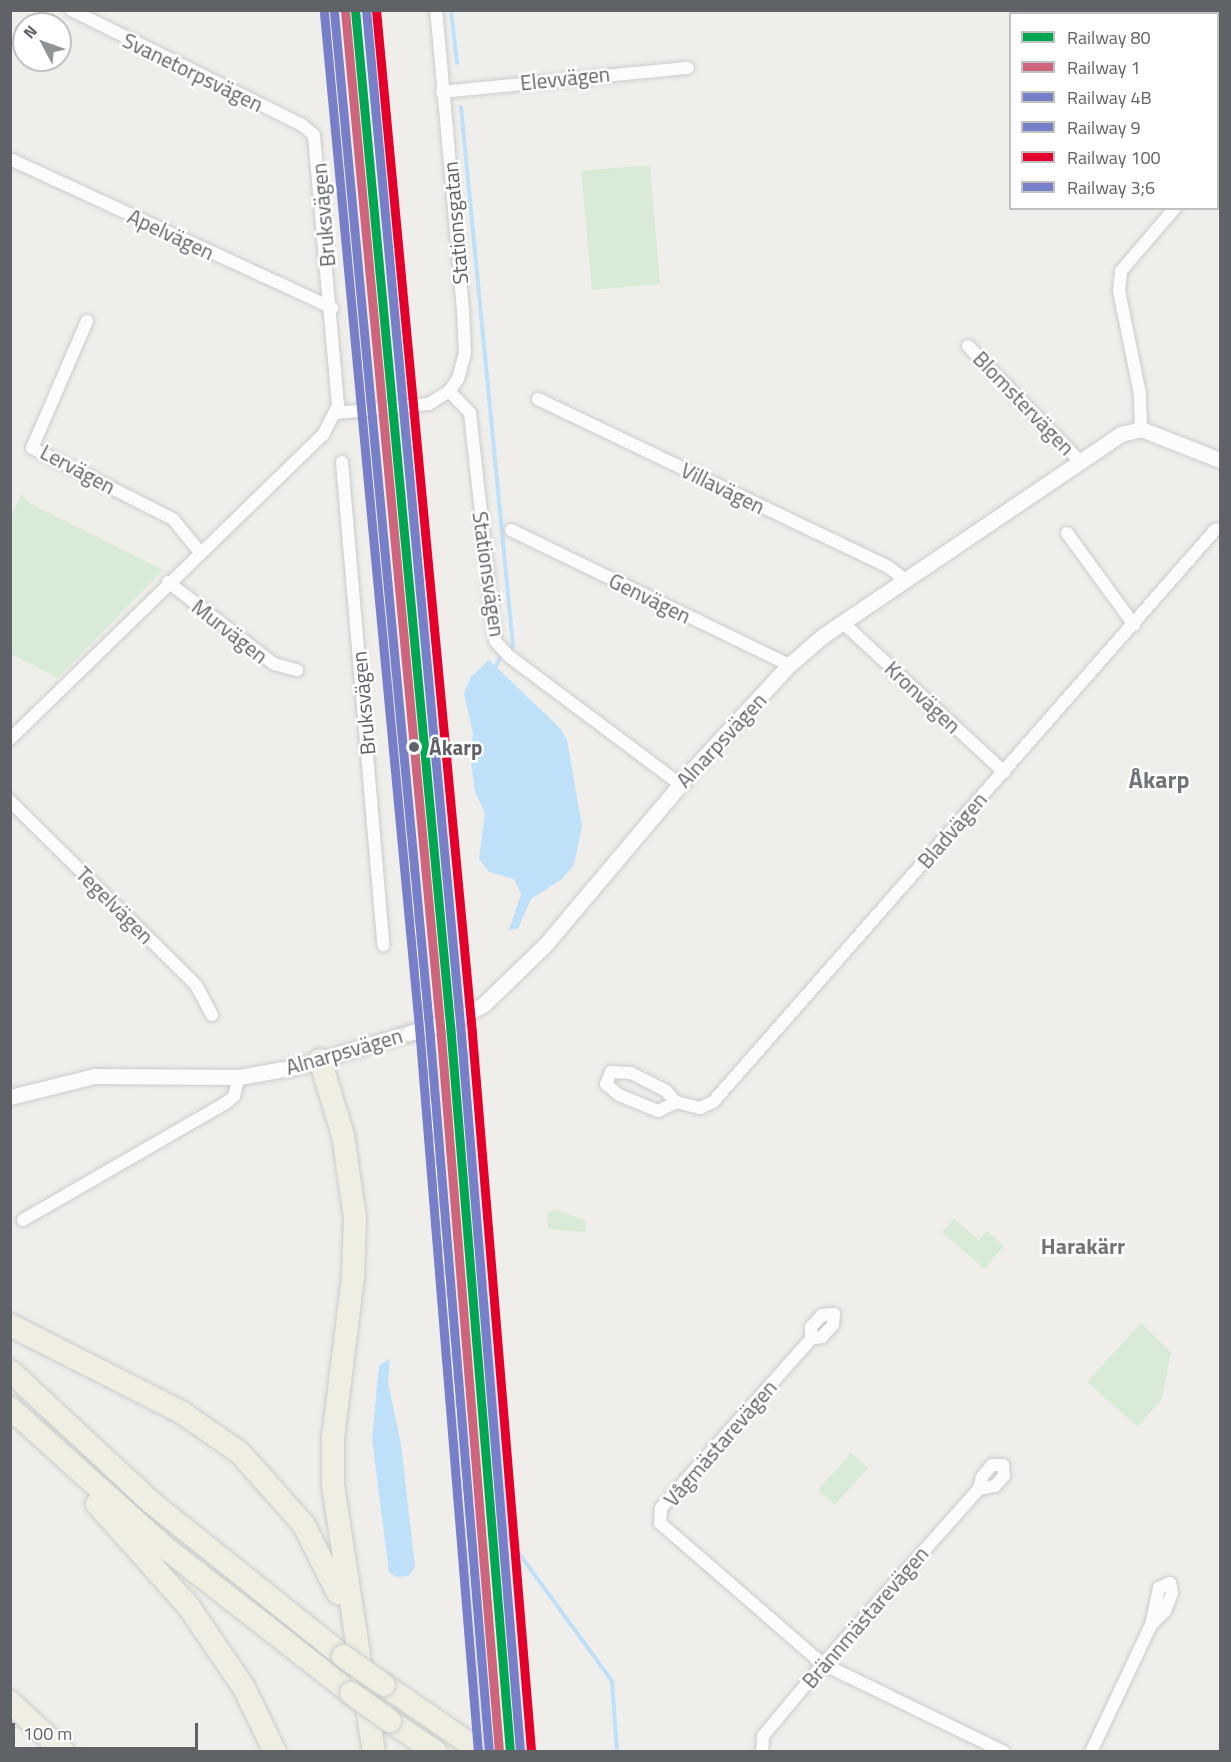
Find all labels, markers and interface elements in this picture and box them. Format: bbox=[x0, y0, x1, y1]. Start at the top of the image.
north arrow bbox=[12, 12, 72, 72]
legend bbox=[1009, 12, 1219, 210]
text: N bbox=[17, 19, 43, 44]
text: Railway 80 bbox=[1067, 24, 1151, 51]
street label: Svanetorpsvägen bbox=[119, 27, 267, 117]
text: Railway 1 bbox=[1067, 54, 1141, 81]
street label: Elevvägen bbox=[519, 61, 611, 95]
text: Railway 4B bbox=[1067, 84, 1152, 111]
text: Railway 9 bbox=[1067, 114, 1141, 141]
text: Railway 100 bbox=[1067, 144, 1161, 171]
street label: Stationsgatan bbox=[437, 160, 473, 286]
street label: Bruksvägen bbox=[306, 162, 340, 268]
text: Railway 3;6 bbox=[1067, 174, 1155, 201]
street label: Apelvägen bbox=[124, 203, 218, 265]
street label: Blomstervägen bbox=[968, 346, 1080, 460]
street label: Lervägen bbox=[36, 439, 120, 499]
street label: Villavägen bbox=[677, 457, 769, 519]
street label: Stationsvägen bbox=[468, 510, 510, 638]
street label: Genvägen bbox=[605, 567, 695, 629]
street label: Murvägen bbox=[187, 594, 273, 668]
street label: Bruksvägen bbox=[346, 650, 380, 756]
street label: Kronvägen bbox=[880, 656, 966, 738]
street label: Alnarpsvägen bbox=[671, 687, 771, 793]
place label: Åkarp bbox=[429, 734, 482, 760]
marker: Åkarp bbox=[404, 737, 424, 757]
district label: Åkarp bbox=[1128, 766, 1190, 794]
street label: Bladvägen bbox=[912, 787, 992, 873]
street label: Tegelvägen bbox=[71, 861, 159, 949]
street label: Alnarpsvägen bbox=[283, 1022, 405, 1080]
district label: Harakärr bbox=[1041, 1234, 1125, 1260]
street label: Vågmästarevägen bbox=[658, 1375, 782, 1511]
street label: Brännmästarevägen bbox=[797, 1541, 933, 1693]
scale bar bbox=[15, 1711, 201, 1749]
text: 100 m bbox=[23, 1720, 72, 1747]

